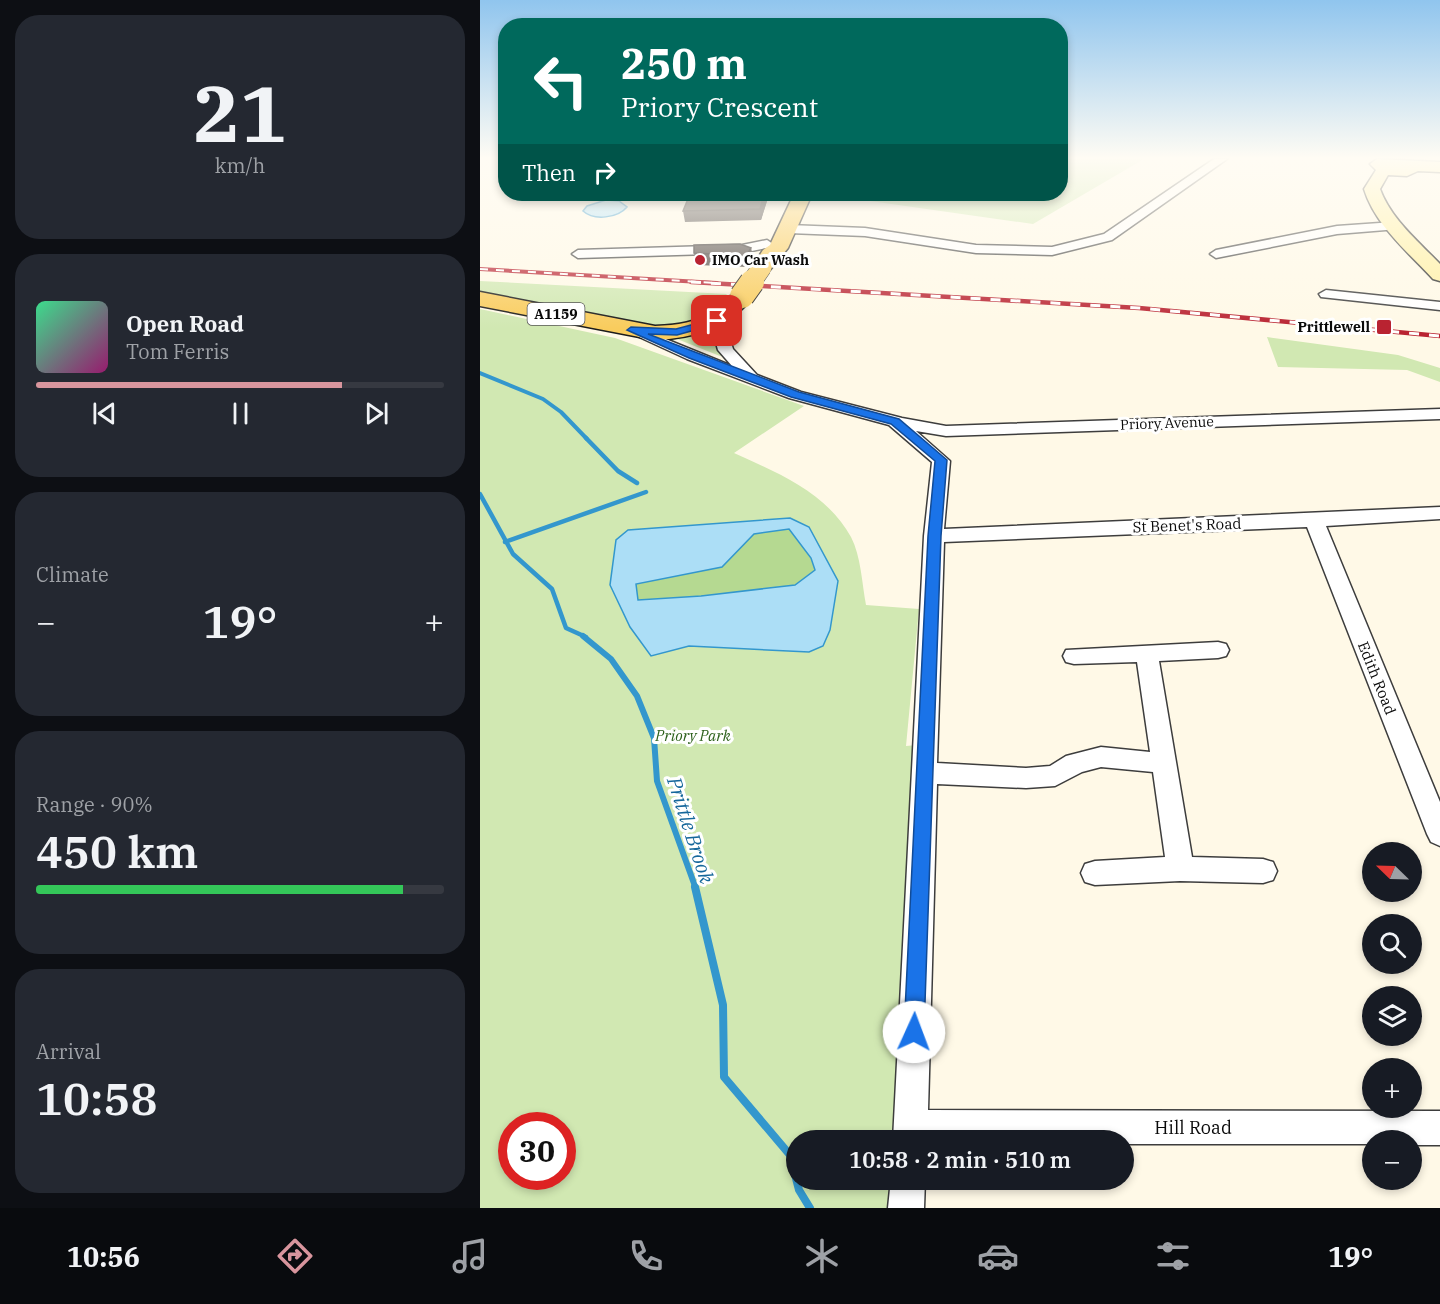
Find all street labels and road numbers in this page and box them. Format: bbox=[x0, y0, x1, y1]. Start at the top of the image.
road number: A1159 bbox=[528, 303, 584, 325]
street label: Priory Avenue bbox=[1120, 412, 1214, 434]
street label: St Benet's Road bbox=[1132, 514, 1242, 536]
street label: Edith Road bbox=[1354, 639, 1400, 717]
street label: Hill Road bbox=[1154, 1116, 1232, 1139]

